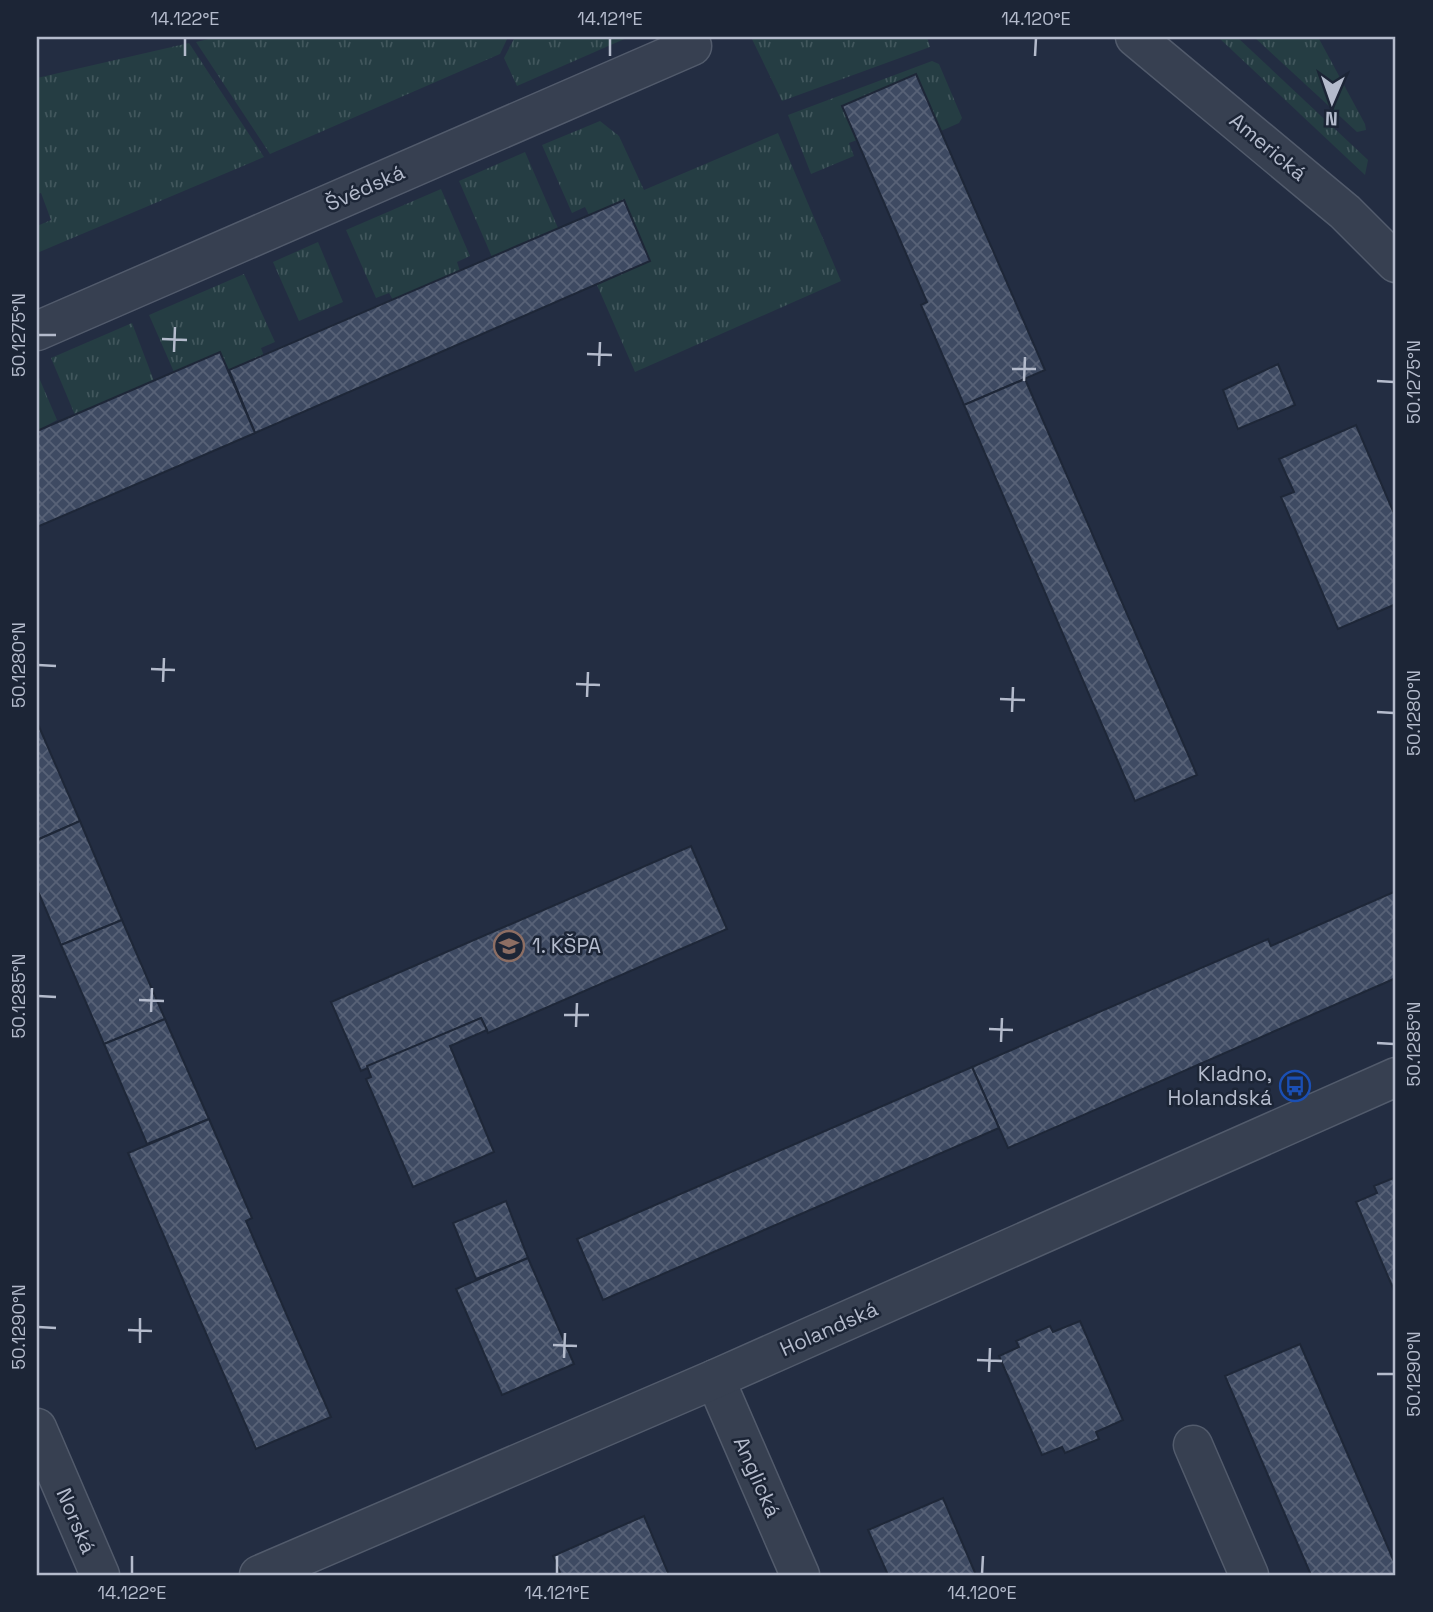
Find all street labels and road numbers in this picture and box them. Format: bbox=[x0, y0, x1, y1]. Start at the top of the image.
street label: Americká bbox=[1224, 107, 1312, 187]
street label: Švédská bbox=[321, 158, 409, 217]
street label: Holandská bbox=[776, 1295, 882, 1362]
street label: Anglická bbox=[728, 1432, 787, 1521]
street label: Norská bbox=[51, 1484, 102, 1558]

